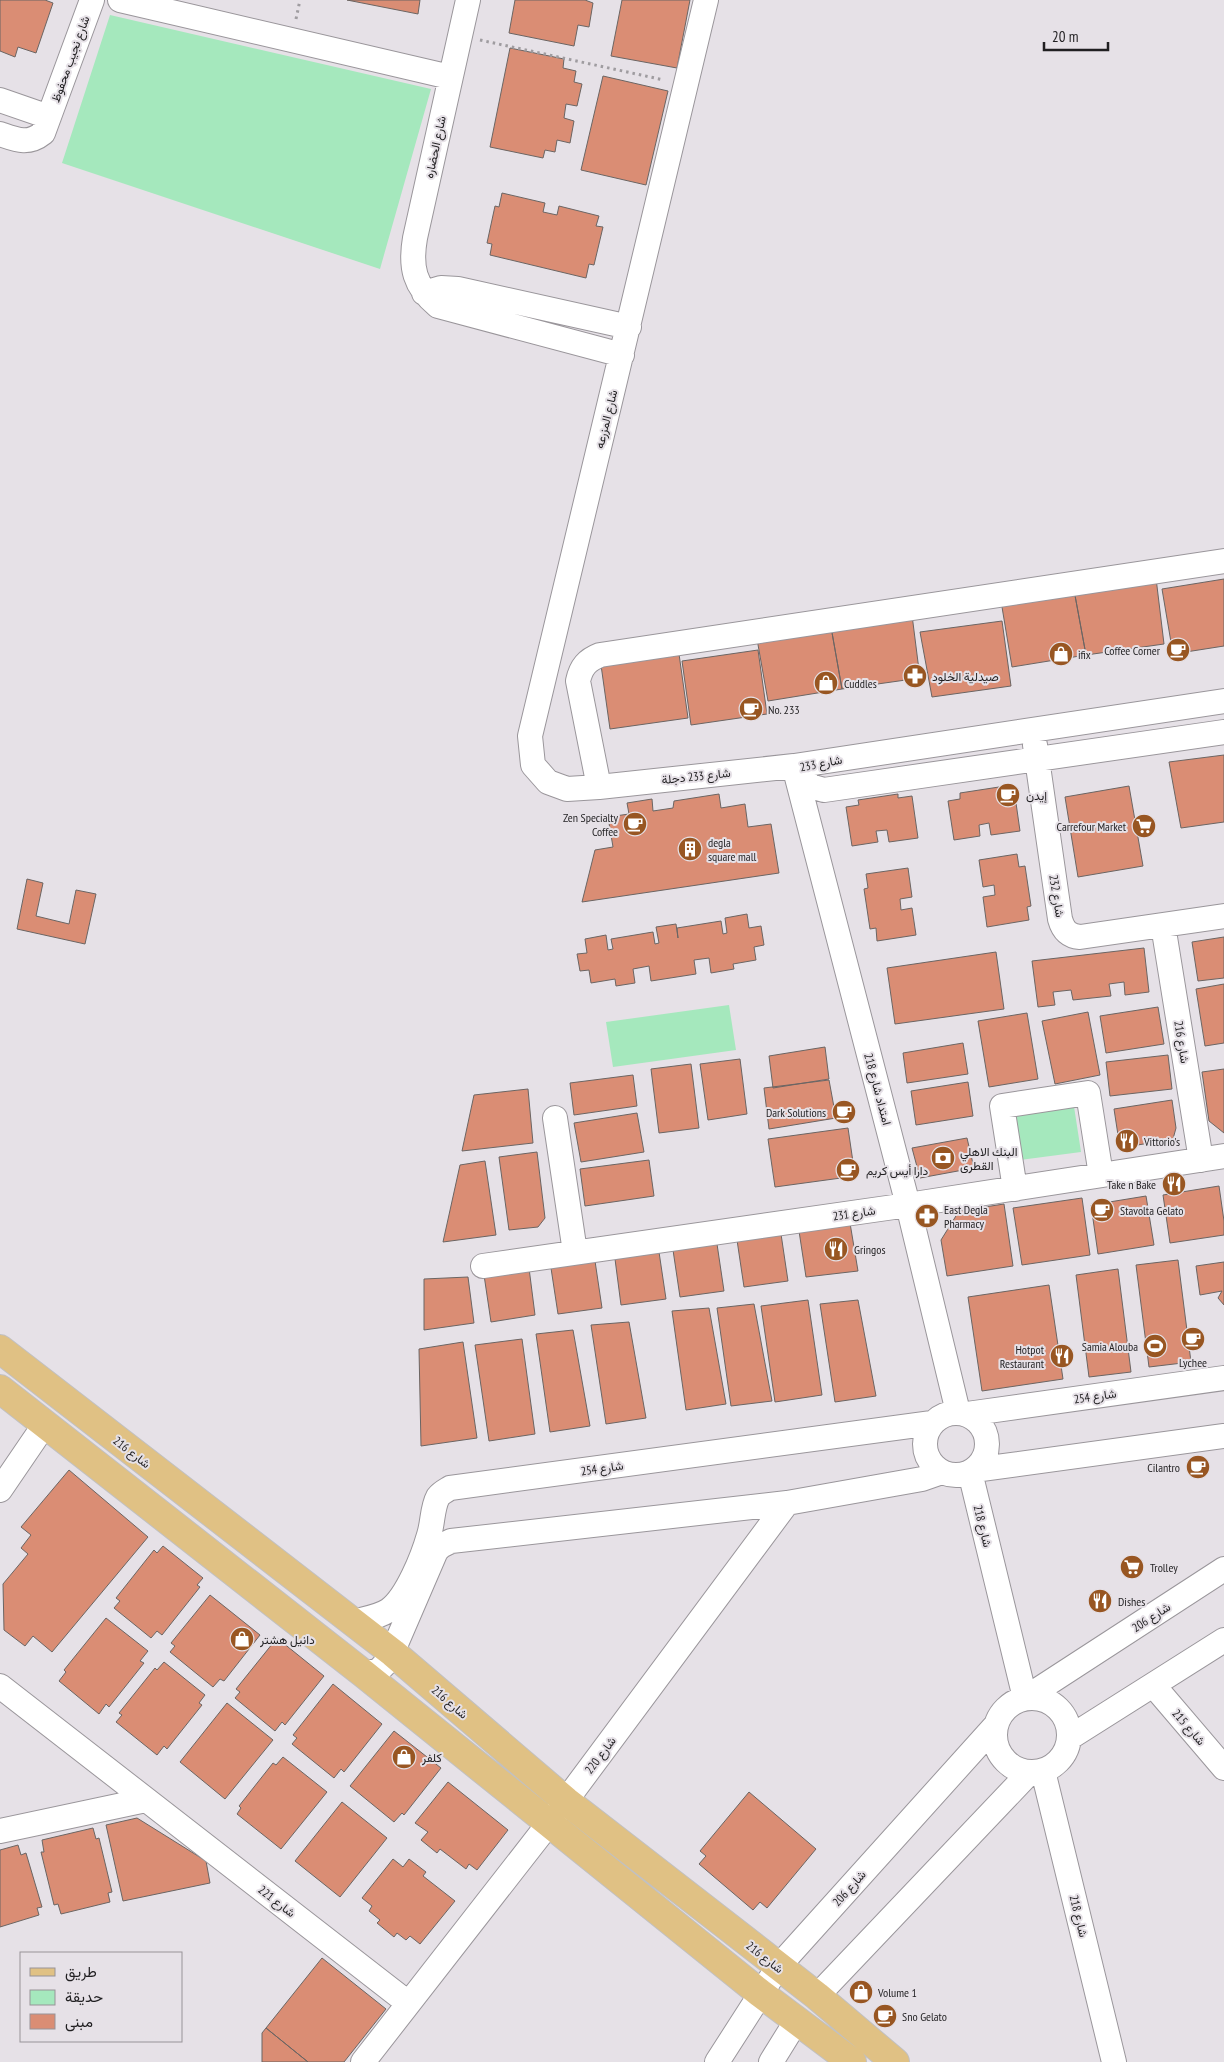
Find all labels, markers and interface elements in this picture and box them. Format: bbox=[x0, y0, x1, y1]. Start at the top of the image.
street label: شارع نجيب محفوظ bbox=[47, 14, 95, 105]
scale bar bbox=[1044, 20, 1108, 52]
text: 20 m bbox=[1052, 27, 1078, 46]
street label: شارع الحضاره bbox=[421, 114, 451, 180]
street label: شارع المزرعه bbox=[591, 388, 622, 450]
cafe icon: Coffee Corner bbox=[1165, 637, 1191, 663]
shop icon: ifix bbox=[1048, 641, 1074, 667]
place label: Coffee Corner bbox=[1104, 643, 1161, 658]
place label: ifix bbox=[1078, 647, 1091, 662]
pharmacy icon: صيدلية الخلود bbox=[902, 663, 928, 689]
place label: صيدلية الخلود bbox=[932, 669, 999, 685]
shop icon: Cuddles bbox=[813, 670, 839, 696]
place label: Cuddles bbox=[844, 676, 877, 691]
cafe icon: No. 233 bbox=[738, 696, 764, 722]
place label: No. 233 bbox=[768, 702, 800, 717]
street label: شارع 233 bbox=[799, 752, 844, 776]
street label: شارع 233 دجلة bbox=[661, 765, 731, 789]
cafe icon: إيدن bbox=[995, 782, 1021, 808]
place label: إيدن bbox=[1026, 788, 1047, 804]
place label: Zen Specialty Coffee bbox=[563, 810, 618, 839]
cafe icon: Zen Specialty Coffee bbox=[622, 811, 648, 837]
supermarket icon: Carrefour Market bbox=[1131, 813, 1157, 839]
place label: Carrefour Market bbox=[1057, 819, 1127, 834]
place label: degla square mall bbox=[708, 835, 756, 864]
building icon: degla square mall bbox=[677, 836, 703, 862]
street label: شارع 232 bbox=[1044, 874, 1068, 919]
street label: شارع 216 bbox=[1169, 1020, 1193, 1065]
street label: امتداد شارع 218 bbox=[859, 1051, 895, 1127]
cafe icon: Dark Solutions bbox=[831, 1099, 857, 1125]
place label: Dark Solutions bbox=[766, 1105, 826, 1120]
restaurant icon: Vittorio's bbox=[1114, 1128, 1140, 1154]
place label: Vittorio's bbox=[1143, 1134, 1180, 1149]
place label: البنك الاهلي القطرى bbox=[960, 1144, 1017, 1174]
bank icon: البنك الاهلي القطرى bbox=[930, 1145, 956, 1171]
cafe icon: دارا أيس كريم bbox=[835, 1157, 861, 1183]
place label: دارا أيس كريم bbox=[866, 1163, 929, 1179]
restaurant icon: Take n Bake bbox=[1161, 1171, 1187, 1197]
place label: Take n Bake bbox=[1107, 1177, 1156, 1192]
cafe icon: Stavolta Gelato bbox=[1089, 1197, 1115, 1223]
place label: East Degla Pharmacy bbox=[944, 1202, 988, 1231]
street label: شارع 231 bbox=[832, 1203, 877, 1225]
pharmacy icon: East Degla Pharmacy bbox=[914, 1203, 940, 1229]
place label: Stavolta Gelato bbox=[1120, 1203, 1183, 1218]
restaurant icon: Gringos bbox=[823, 1236, 849, 1262]
place label: Gringos bbox=[854, 1242, 886, 1257]
cafe icon: Lychee bbox=[1180, 1326, 1206, 1352]
sports icon: Samia Alouba bbox=[1142, 1333, 1168, 1359]
place label: Samia Alouba bbox=[1082, 1339, 1138, 1354]
place label: Hotpot Restaurant bbox=[1000, 1342, 1045, 1371]
restaurant icon: Hotpot Restaurant bbox=[1049, 1343, 1075, 1369]
place label: Lychee bbox=[1179, 1355, 1207, 1370]
street label: شارع 254 bbox=[1073, 1386, 1118, 1408]
street label: شارع 216 bbox=[109, 1433, 154, 1473]
cafe icon: Cilantro bbox=[1185, 1454, 1211, 1480]
street label: شارع 254 bbox=[580, 1458, 625, 1480]
place label: Cilantro bbox=[1147, 1460, 1180, 1475]
street label: شارع 218 bbox=[969, 1503, 995, 1549]
supermarket icon: Trolley bbox=[1119, 1554, 1145, 1580]
place label: Trolley bbox=[1150, 1560, 1178, 1575]
restaurant icon: Dishes bbox=[1087, 1588, 1113, 1614]
place label: Dishes bbox=[1118, 1594, 1145, 1609]
street label: شارع 206 bbox=[1129, 1599, 1174, 1637]
shop icon: دانيل هشتر bbox=[229, 1626, 255, 1652]
place label: دانيل هشتر bbox=[259, 1632, 315, 1648]
street label: شارع 216 bbox=[428, 1682, 471, 1723]
street label: شارع 215 bbox=[1168, 1706, 1209, 1749]
street label: شارع 220 bbox=[581, 1733, 620, 1778]
shop icon: كلفر bbox=[391, 1744, 417, 1770]
place label: كلفر bbox=[421, 1750, 442, 1766]
street label: شارع 206 bbox=[829, 1867, 870, 1910]
street label: شارع 221 bbox=[254, 1882, 299, 1922]
street label: شارع 218 bbox=[1065, 1893, 1091, 1939]
street label: شارع 216 bbox=[742, 1938, 787, 1978]
legend bbox=[20, 1952, 182, 2042]
text: طريق bbox=[65, 1962, 97, 1982]
shop icon: Volume 1 bbox=[848, 1979, 874, 2005]
place label: Volume 1 bbox=[877, 1985, 917, 2000]
text: حديقة bbox=[65, 1987, 103, 2006]
cafe icon: Sno Gelato bbox=[872, 2003, 898, 2029]
place label: Sno Gelato bbox=[902, 2009, 947, 2024]
text: مبنى bbox=[65, 2012, 93, 2032]

